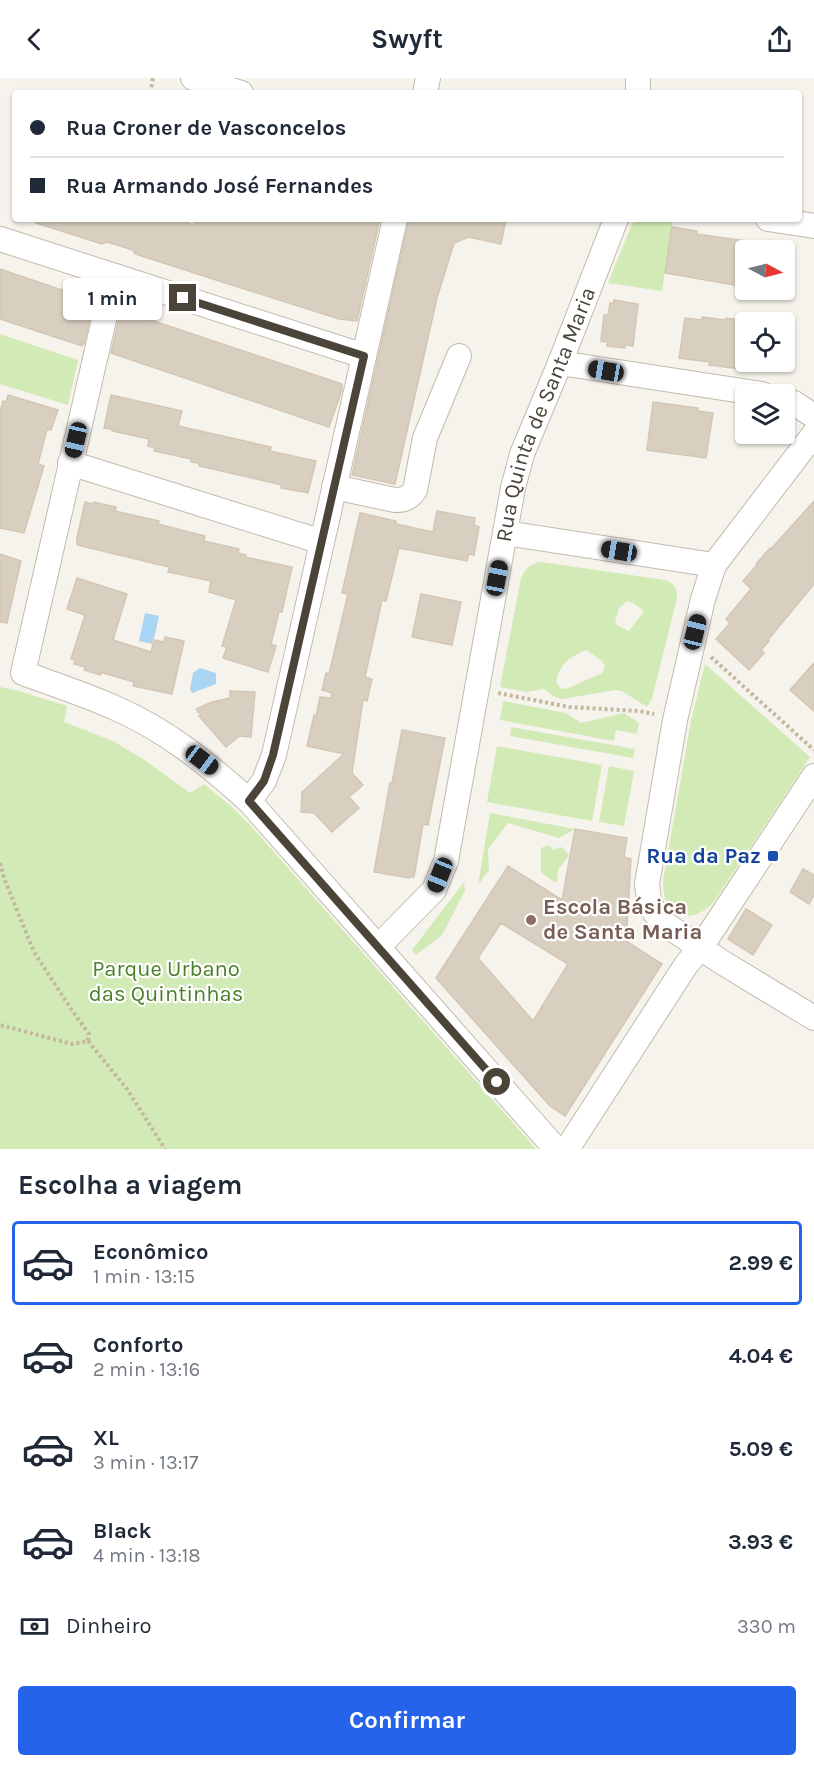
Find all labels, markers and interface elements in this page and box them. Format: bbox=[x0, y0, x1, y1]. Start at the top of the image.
icon: back bbox=[18, 23, 51, 56]
text: Swyft bbox=[371, 23, 443, 55]
icon: share bbox=[763, 23, 796, 56]
text: Rua Croner de Vasconcelos bbox=[66, 115, 346, 141]
text: Rua Armando José Fernandes bbox=[66, 173, 373, 199]
north arrow bbox=[735, 240, 795, 300]
map controls bbox=[735, 240, 795, 444]
callout: 1 min bbox=[63, 277, 162, 319]
street label: Rua Quinta de Santa Maria bbox=[491, 283, 601, 544]
route end bbox=[169, 284, 196, 311]
text: 1 min bbox=[87, 287, 138, 310]
button: locate bbox=[735, 312, 795, 372]
car bbox=[587, 359, 625, 383]
button: layers bbox=[735, 384, 795, 444]
car bbox=[63, 420, 89, 460]
car bbox=[600, 539, 638, 563]
car bbox=[485, 559, 509, 597]
car bbox=[682, 612, 708, 652]
car bbox=[182, 742, 222, 778]
place label: Rua da Paz bbox=[646, 843, 761, 869]
marker: Rua da Paz bbox=[766, 849, 780, 863]
car bbox=[425, 855, 455, 895]
place label: Escola Básica de Santa Maria bbox=[543, 894, 702, 945]
marker: Escola Básica de Santa Maria bbox=[524, 913, 538, 927]
park label: Parque Urbano das Quintinhas bbox=[89, 956, 243, 1007]
route start bbox=[483, 1068, 510, 1095]
text: Escolha a viagem bbox=[18, 1169, 242, 1201]
icon: car bbox=[21, 1236, 75, 1290]
text: Econômico bbox=[93, 1239, 208, 1265]
text: 2.99 € bbox=[729, 1250, 793, 1276]
text: 1 min · 13:15 bbox=[93, 1265, 195, 1288]
icon: car bbox=[21, 1329, 75, 1383]
text: Conforto bbox=[93, 1332, 183, 1358]
text: 4.04 € bbox=[729, 1343, 793, 1369]
text: 2 min · 13:16 bbox=[93, 1358, 200, 1381]
icon: car bbox=[21, 1422, 75, 1476]
text: XL bbox=[93, 1425, 119, 1451]
text: 5.09 € bbox=[729, 1436, 793, 1462]
text: 3 min · 13:17 bbox=[93, 1451, 198, 1474]
icon: car bbox=[21, 1515, 75, 1569]
text: Black bbox=[93, 1518, 152, 1544]
text: 3.93 € bbox=[728, 1529, 793, 1555]
text: 4 min · 13:18 bbox=[93, 1544, 201, 1567]
icon: cash bbox=[18, 1610, 51, 1643]
text: Dinheiro bbox=[66, 1613, 151, 1639]
text: 330 m bbox=[737, 1615, 796, 1638]
button: Confirmar bbox=[18, 1686, 796, 1755]

